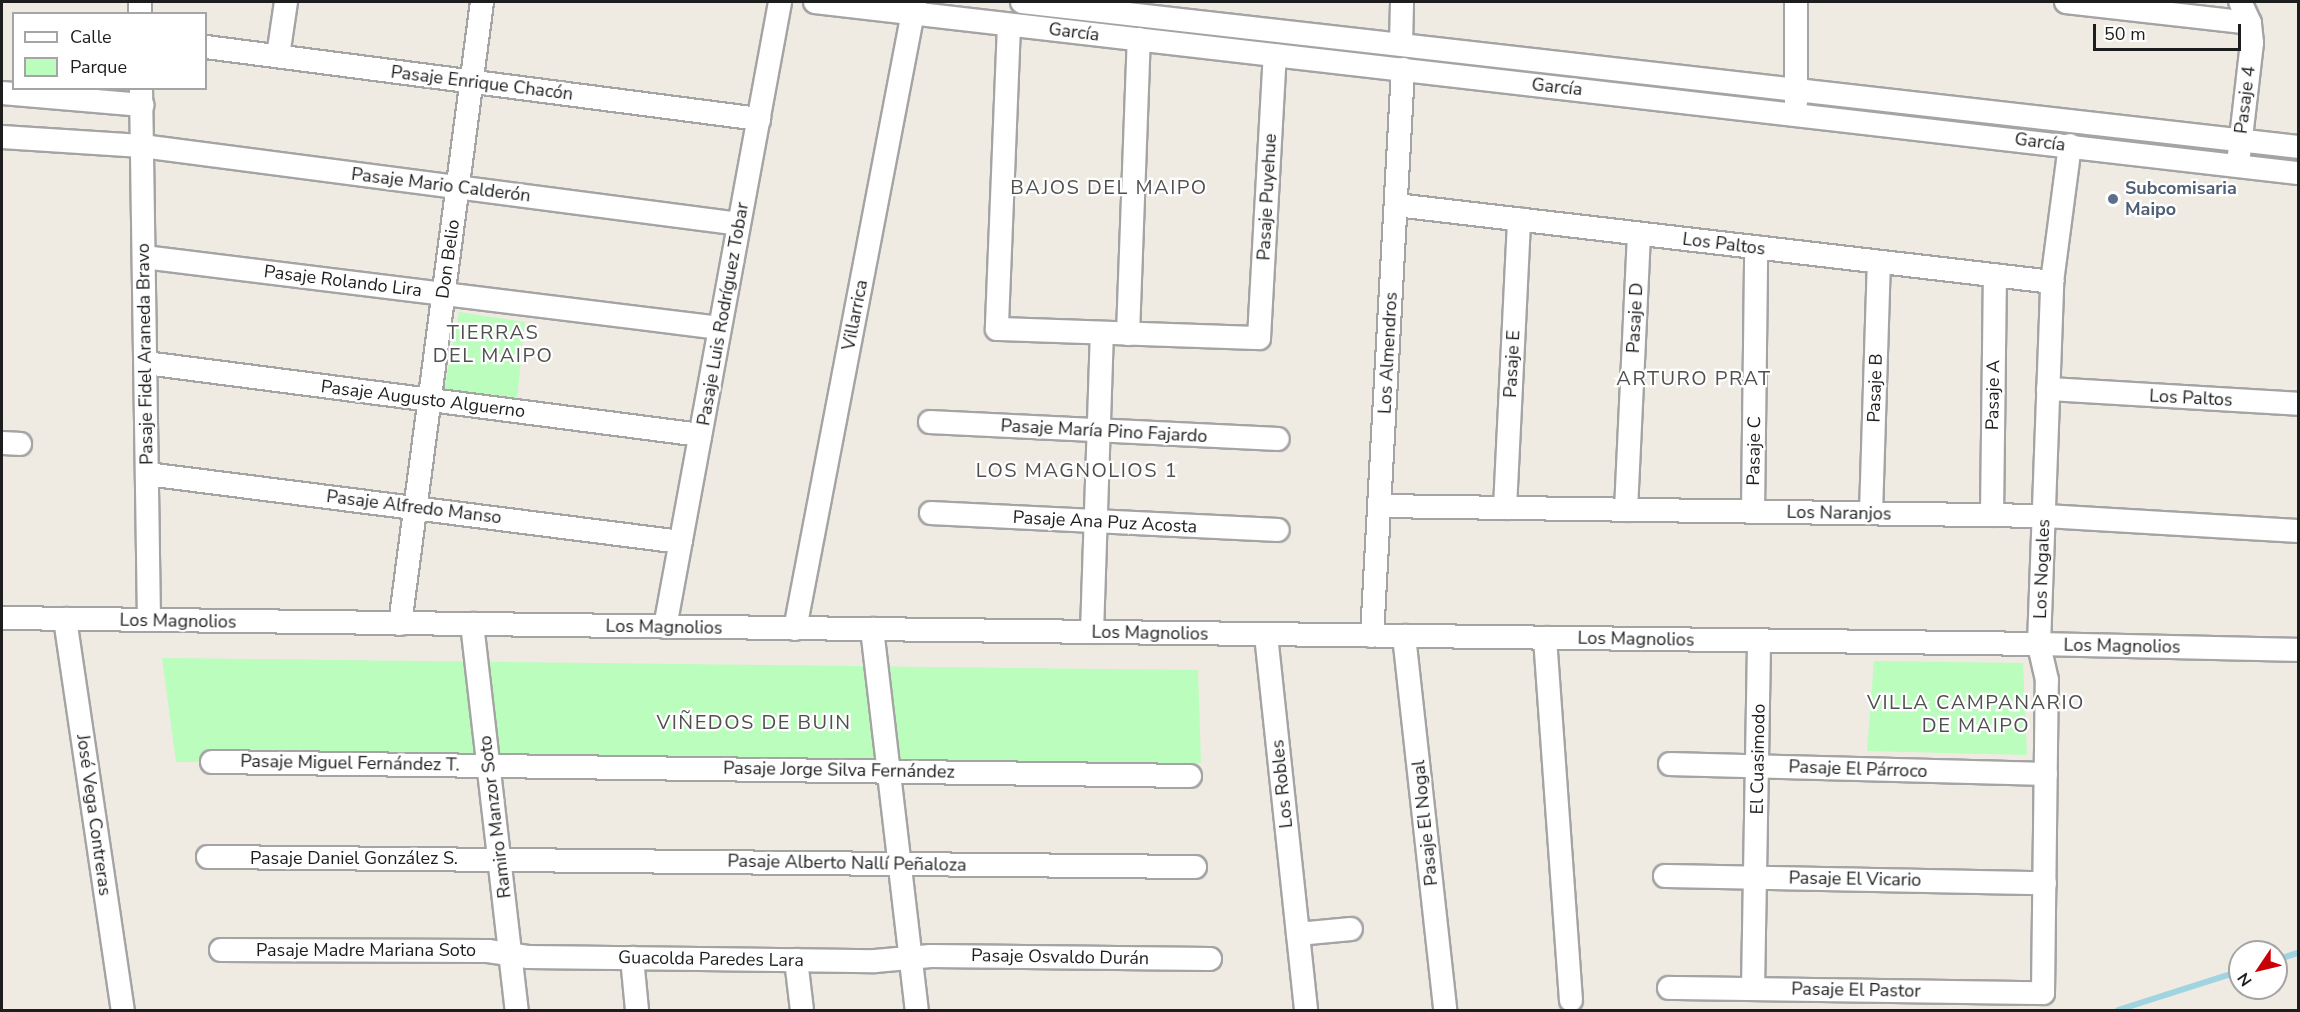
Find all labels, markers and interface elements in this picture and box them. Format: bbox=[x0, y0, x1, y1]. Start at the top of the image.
legend bbox=[12, 12, 207, 90]
scale bar bbox=[2096, 12, 2244, 50]
street label: García bbox=[1047, 18, 1101, 46]
text: 50 m bbox=[2104, 22, 2146, 46]
text: Calle bbox=[70, 25, 112, 49]
text: Parque bbox=[70, 55, 127, 79]
street label: Pasaje Enrique Chacón bbox=[390, 61, 574, 105]
street label: Pasaje 4 bbox=[2230, 65, 2260, 135]
street label: García bbox=[1531, 74, 1583, 100]
street label: García bbox=[2013, 128, 2067, 156]
street label: Pasaje Puyehue bbox=[1253, 133, 1281, 261]
street label: Pasaje Mario Calderón bbox=[350, 163, 532, 207]
district label: BAJOS DEL MAIPO bbox=[1010, 175, 1208, 199]
place label: Subcomisaria Maipo bbox=[2125, 178, 2237, 220]
marker: Subcomisaria Maipo bbox=[2106, 192, 2120, 206]
street label: Pasaje Luis Rodríguez Tobar bbox=[693, 201, 753, 427]
street label: Don Belio bbox=[432, 218, 464, 300]
street label: Los Paltos bbox=[1681, 228, 1767, 260]
street label: Pasaje Fidel Araneda Bravo bbox=[132, 243, 158, 465]
street label: Pasaje Rolando Lira bbox=[263, 261, 423, 301]
street label: Villarrica bbox=[838, 278, 872, 352]
street label: Pasaje D bbox=[1622, 282, 1648, 354]
street label: Los Almendros bbox=[1374, 291, 1402, 415]
district label: TIERRAS DEL MAIPO bbox=[433, 320, 553, 367]
street label: Pasaje E bbox=[1499, 330, 1525, 398]
street label: Pasaje B bbox=[1863, 353, 1887, 423]
street label: Pasaje A bbox=[1982, 360, 2004, 430]
district label: ARTURO PRAT bbox=[1616, 366, 1772, 390]
street label: Pasaje Augusto Alguerno bbox=[320, 376, 526, 422]
street label: Los Paltos bbox=[2149, 385, 2233, 411]
street label: Pasaje María Pino Fajardo bbox=[1000, 415, 1208, 447]
street label: Pasaje C bbox=[1743, 416, 1765, 486]
district label: LOS MAGNOLIOS 1 bbox=[976, 458, 1178, 482]
street label: Pasaje Alfredo Manso bbox=[325, 486, 503, 528]
street label: Los Naranjos bbox=[1786, 501, 1892, 525]
street label: Pasaje Ana Puz Acosta bbox=[1012, 506, 1198, 538]
street label: Los Nogales bbox=[2029, 519, 2055, 619]
street label: Los Magnolios bbox=[119, 609, 237, 633]
street label: Los Magnolios bbox=[605, 615, 723, 639]
street label: Los Magnolios bbox=[1091, 621, 1209, 645]
street label: Los Magnolios bbox=[1577, 627, 1695, 651]
street label: Los Magnolios bbox=[2063, 634, 2181, 658]
district label: VILLA CAMPANARIO DE MAIPO bbox=[1867, 690, 2085, 737]
street label: El Cuasimodo bbox=[1746, 703, 1770, 815]
district label: VIÑEDOS DE BUIN bbox=[656, 710, 852, 734]
street label: José Vega Contreras bbox=[72, 733, 116, 897]
street label: Ramiro Manzor Soto bbox=[474, 734, 516, 900]
street label: Los Robles bbox=[1267, 739, 1297, 829]
street label: Pasaje Miguel Fernández T. bbox=[240, 750, 460, 776]
street label: Pasaje El Párroco bbox=[1788, 756, 1928, 782]
street label: Pasaje Jorge Silva Fernández bbox=[723, 757, 955, 783]
street label: Pasaje El Nogal bbox=[1408, 759, 1442, 887]
street label: Pasaje Daniel González S. bbox=[250, 847, 458, 869]
street label: Pasaje Alberto Nallí Peñaloza bbox=[727, 850, 967, 876]
street label: Pasaje El Vicario bbox=[1789, 867, 1921, 891]
street label: Pasaje Madre Mariana Soto bbox=[256, 939, 476, 961]
north arrow bbox=[2228, 940, 2288, 1000]
street label: Pasaje Osvaldo Durán bbox=[971, 945, 1149, 969]
street label: Guacolda Paredes Lara bbox=[618, 947, 804, 971]
text: N bbox=[2232, 968, 2257, 990]
street label: Pasaje El Pastor bbox=[1791, 978, 1921, 1002]

